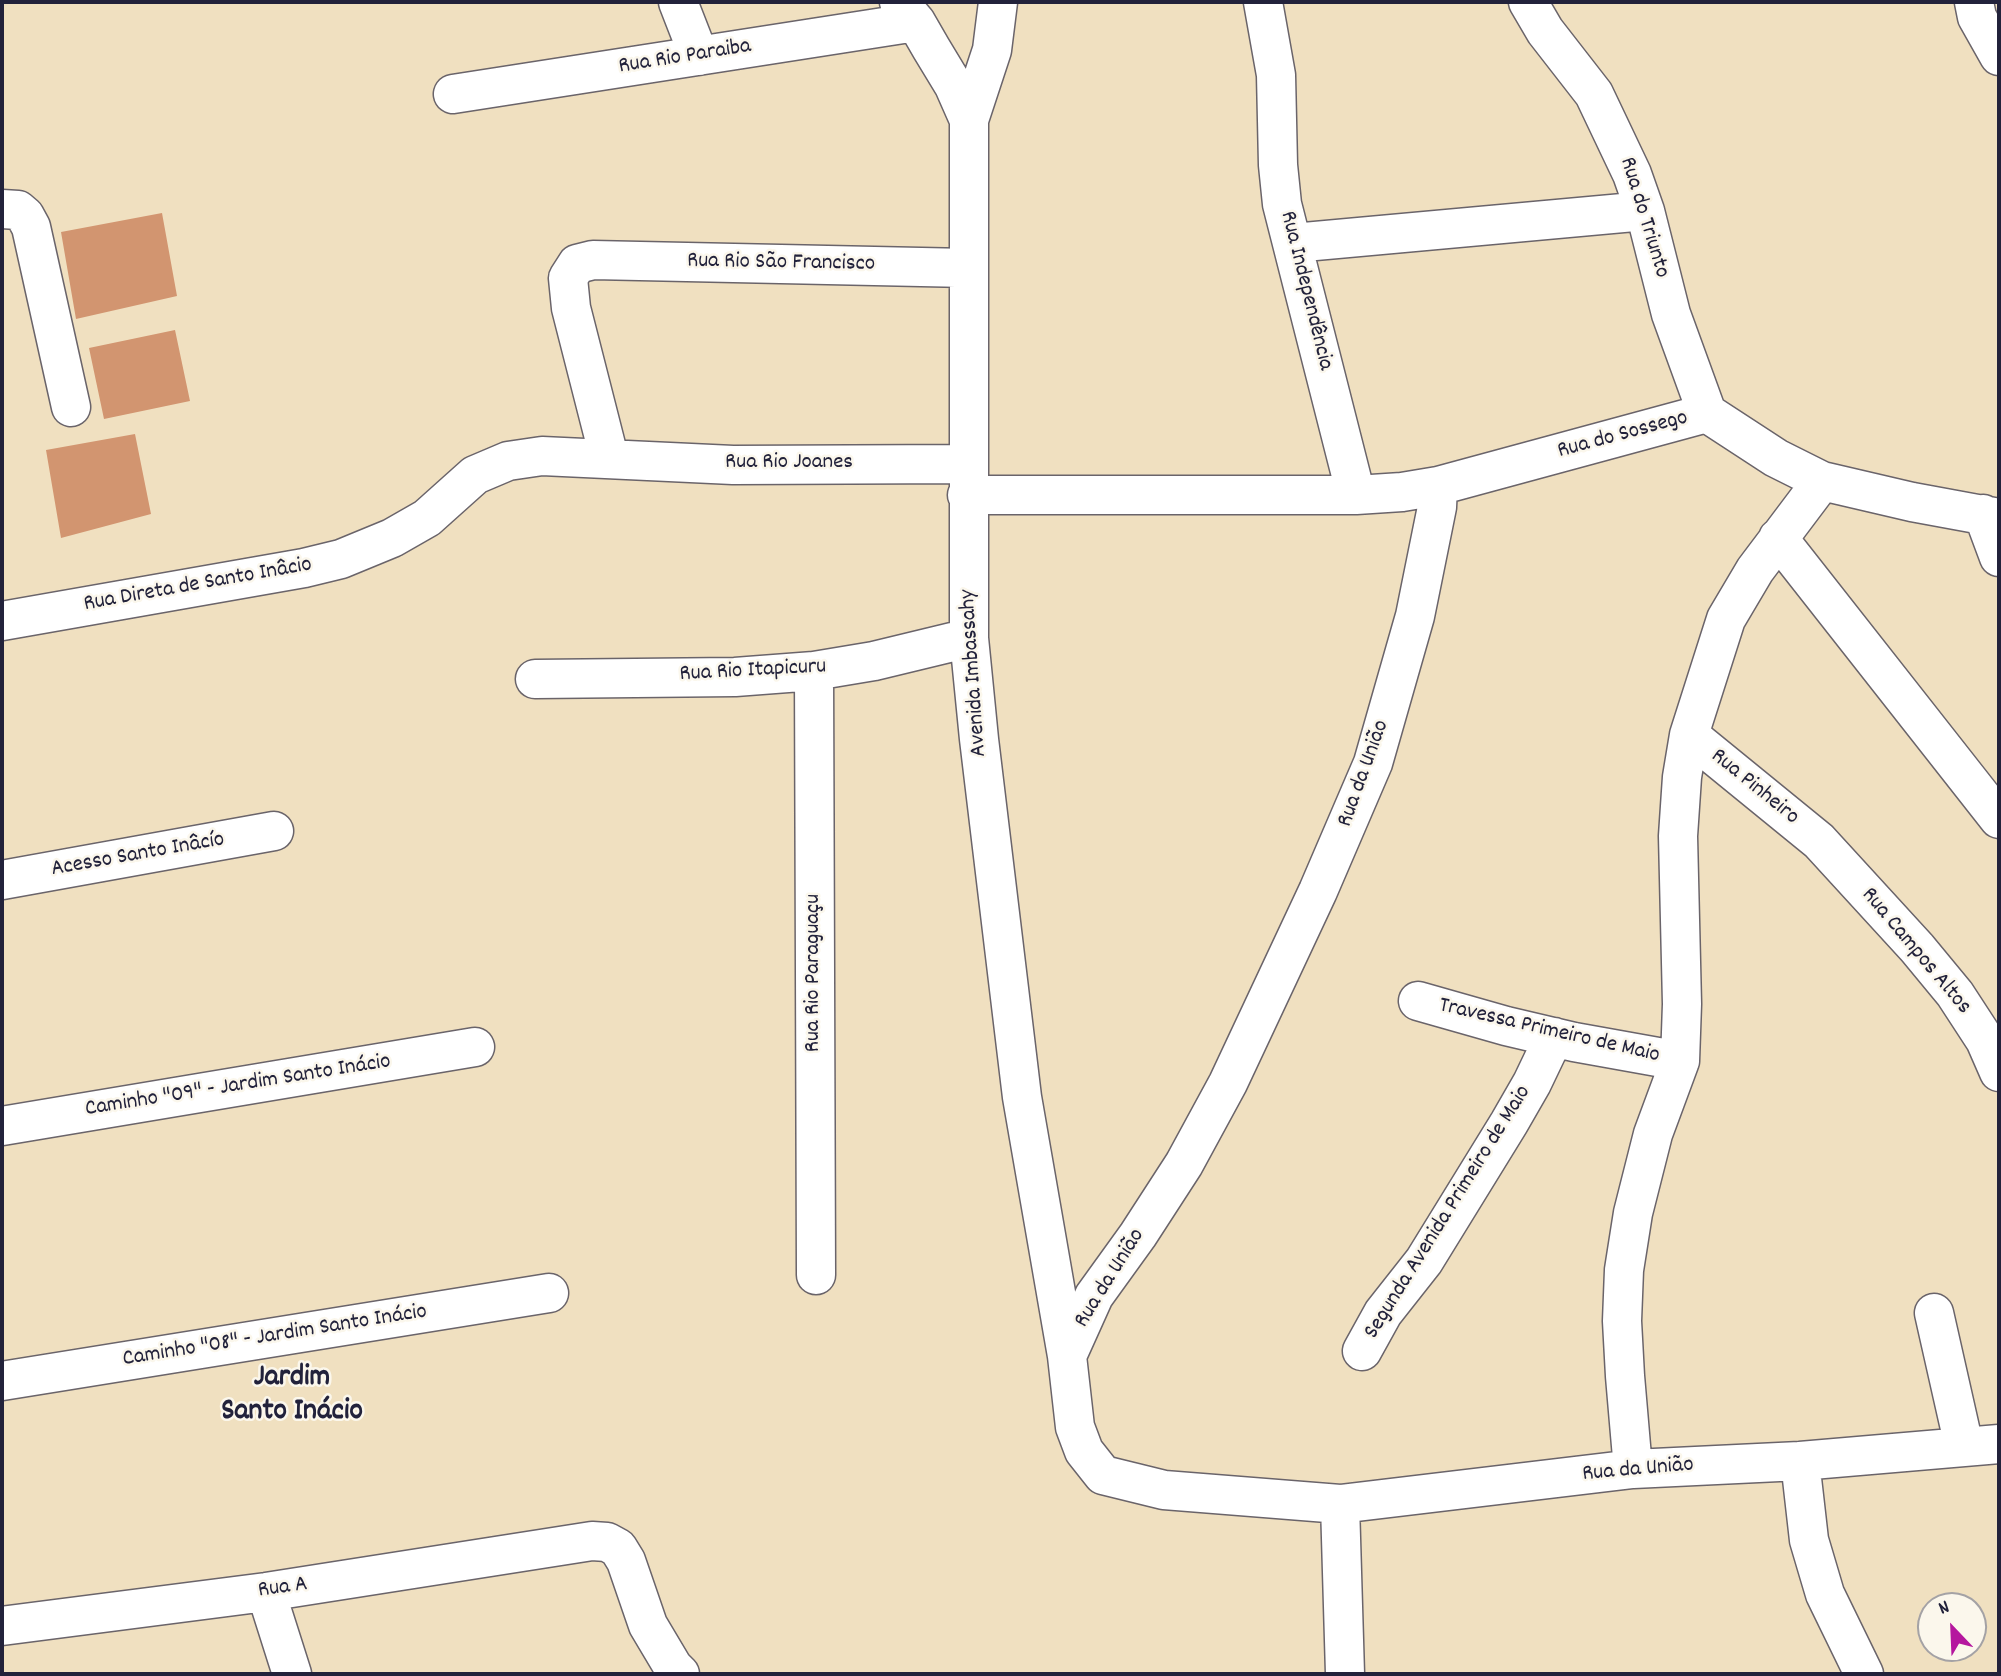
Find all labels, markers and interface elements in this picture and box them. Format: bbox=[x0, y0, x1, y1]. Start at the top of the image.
street label: Rua Rio Paraiba bbox=[617, 34, 753, 82]
street label: Rua do Triunto bbox=[1612, 154, 1674, 282]
street label: Rua Independência bbox=[1272, 209, 1338, 373]
street label: Rua Rio São Francisco bbox=[687, 249, 875, 279]
street label: Rua do Sossego bbox=[1555, 405, 1691, 467]
street label: Rua Rio Joanes bbox=[725, 450, 853, 478]
street label: Rua Direta de Santo Inâcio bbox=[82, 552, 314, 620]
street label: Avenida Imbassahy bbox=[955, 588, 995, 758]
street label: Rua Rio Itapicuru bbox=[679, 654, 827, 690]
street label: Rua da União bbox=[1333, 717, 1397, 831]
street label: Rua Pinheiro bbox=[1704, 744, 1804, 832]
street label: Acesso Santo Inâcío bbox=[49, 827, 227, 885]
street label: Rua Campos Altos bbox=[1854, 883, 1976, 1021]
street label: Rua Rio Paraguaçu bbox=[801, 894, 829, 1052]
street label: Travessa Primeiro de Maio bbox=[1436, 993, 1662, 1071]
street label: Caminho "09" - Jardim Santo Inácio bbox=[83, 1049, 393, 1125]
street label: Segunda Avenida Primeiro de Maio bbox=[1359, 1081, 1539, 1345]
street label: Rua da União bbox=[1070, 1224, 1152, 1334]
street label: Caminho "08" - Jardim Santo Inácio bbox=[121, 1299, 429, 1375]
district label: Jardim Santo Inácio bbox=[221, 1362, 363, 1432]
street label: Rua da União bbox=[1581, 1452, 1695, 1490]
street label: Rua A bbox=[256, 1572, 310, 1606]
north arrow bbox=[1917, 1592, 1987, 1662]
text: N bbox=[1935, 1595, 1954, 1623]

